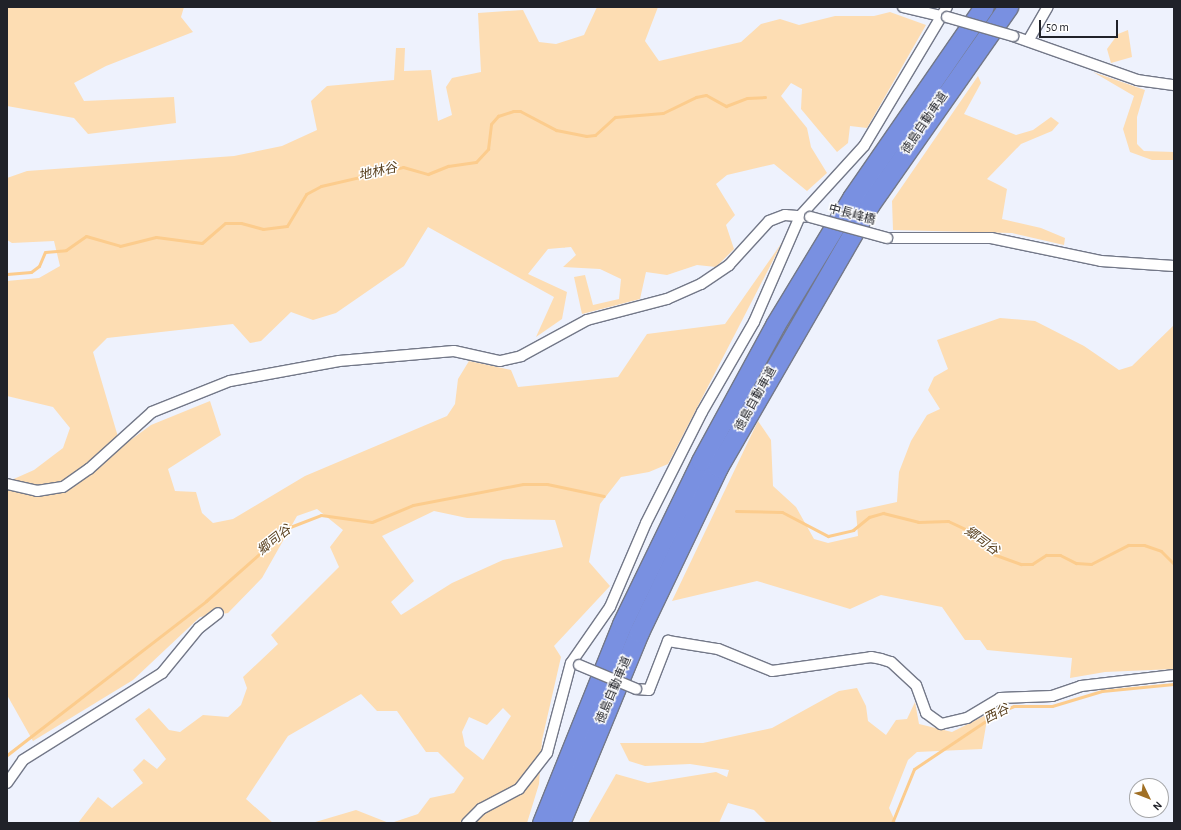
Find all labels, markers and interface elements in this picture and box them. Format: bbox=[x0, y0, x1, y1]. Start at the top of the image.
scale bar bbox=[1041, 12, 1120, 38]
text: 50 m bbox=[1046, 21, 1069, 33]
street label: 徳島自動車道 bbox=[899, 89, 951, 157]
water label: 地林谷 bbox=[357, 161, 399, 185]
street label: 中長峰橋 bbox=[827, 202, 877, 228]
street label: 徳島自動車道 bbox=[732, 364, 780, 434]
water label: 郷司谷 bbox=[255, 523, 295, 559]
water label: 郷司谷 bbox=[961, 524, 1001, 560]
street label: 徳島自動車道 bbox=[593, 654, 635, 726]
water label: 西谷 bbox=[982, 702, 1012, 728]
north arrow bbox=[1129, 778, 1169, 818]
text: N bbox=[1151, 799, 1164, 812]

